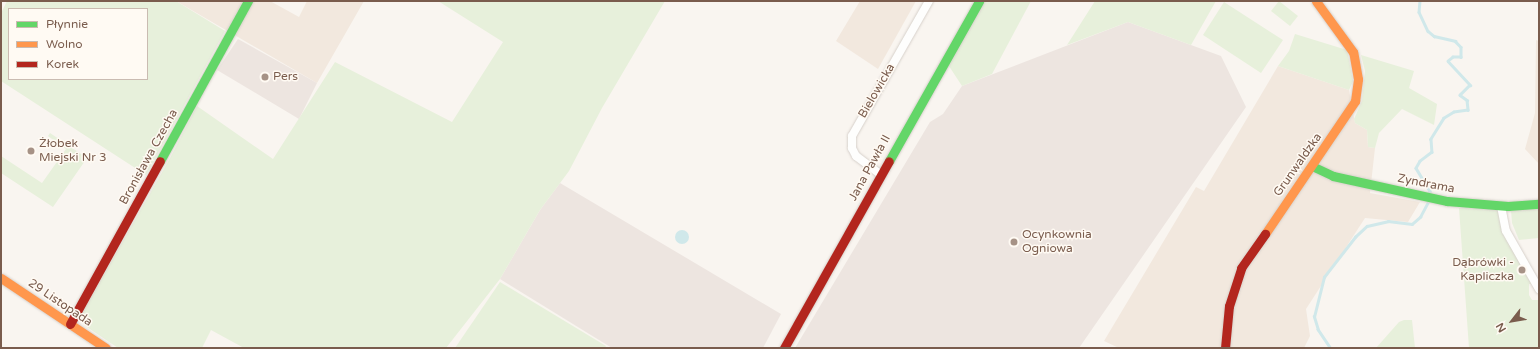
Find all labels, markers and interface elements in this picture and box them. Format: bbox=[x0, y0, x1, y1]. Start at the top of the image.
legend bbox=[8, 8, 148, 80]
text: Płynnie bbox=[46, 17, 88, 31]
text: Wolno bbox=[46, 37, 82, 51]
text: Korek bbox=[46, 57, 79, 71]
street label: Bielowicka bbox=[856, 61, 898, 121]
place label: Pers bbox=[273, 70, 298, 84]
marker: Pers bbox=[260, 72, 270, 82]
street label: Bronisława Czecha bbox=[117, 107, 181, 207]
street label: Grunwaldzka bbox=[1271, 131, 1325, 199]
street label: Jana Pawła II bbox=[846, 132, 894, 204]
place label: Żłobek Miejski Nr 3 bbox=[39, 137, 106, 165]
marker: Żłobek Miejski Nr 3 bbox=[26, 146, 36, 156]
street label: Zyndrama bbox=[1396, 171, 1456, 197]
place label: Ocynkownia Ogniowa bbox=[1022, 228, 1092, 256]
marker: Ocynkownia Ogniowa bbox=[1009, 237, 1019, 247]
place label: Dąbrówki - Kapliczka bbox=[1452, 256, 1514, 284]
marker: Dąbrówki - Kapliczka bbox=[1517, 265, 1527, 275]
street label: 29 Listopada bbox=[25, 276, 95, 330]
north arrow bbox=[1492, 301, 1532, 341]
text: N bbox=[1493, 320, 1509, 335]

